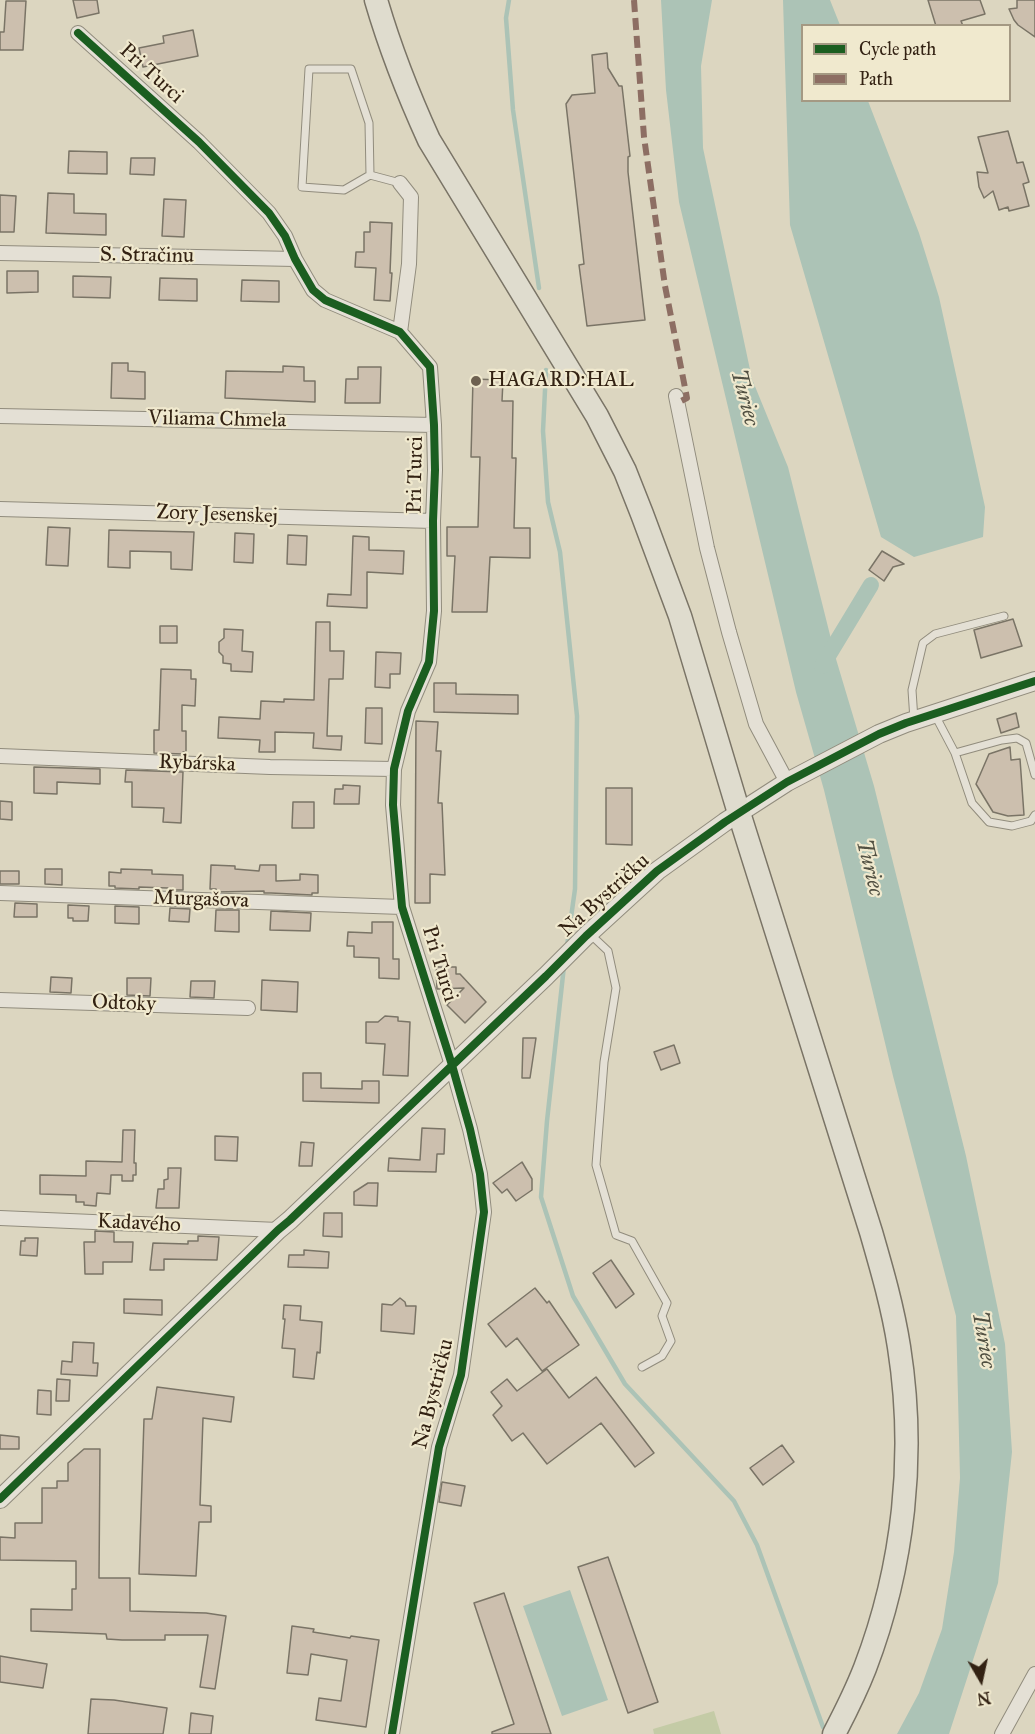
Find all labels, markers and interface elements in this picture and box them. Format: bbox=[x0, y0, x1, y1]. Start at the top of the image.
legend bbox=[801, 24, 1011, 102]
text: Cycle path bbox=[859, 38, 936, 60]
street label: Pri Turci bbox=[114, 39, 188, 109]
text: Path bbox=[859, 68, 893, 90]
street label: S. Stračinu bbox=[100, 243, 194, 269]
water label: Turiec bbox=[724, 367, 764, 429]
place label: HAGARD:HAL bbox=[488, 368, 634, 394]
marker: HAGARD:HAL bbox=[469, 374, 483, 388]
street label: Viliama Chmela bbox=[147, 406, 287, 434]
street label: Pri Turci bbox=[403, 436, 429, 514]
street label: Zory Jesenskej bbox=[156, 500, 278, 530]
street label: Rybárska bbox=[158, 750, 236, 778]
water label: Turiec bbox=[849, 837, 889, 899]
street label: Na Bystričku bbox=[555, 849, 655, 943]
street label: Murgašova bbox=[152, 886, 250, 914]
street label: Pri Turci bbox=[416, 923, 462, 1005]
street label: Odtoky bbox=[92, 990, 156, 1018]
street label: Kadavého bbox=[96, 1209, 182, 1239]
water label: Turiec bbox=[965, 1309, 1001, 1371]
street label: Na Bystričku bbox=[408, 1336, 460, 1452]
north arrow bbox=[951, 1650, 1011, 1710]
text: N bbox=[976, 1688, 992, 1709]

